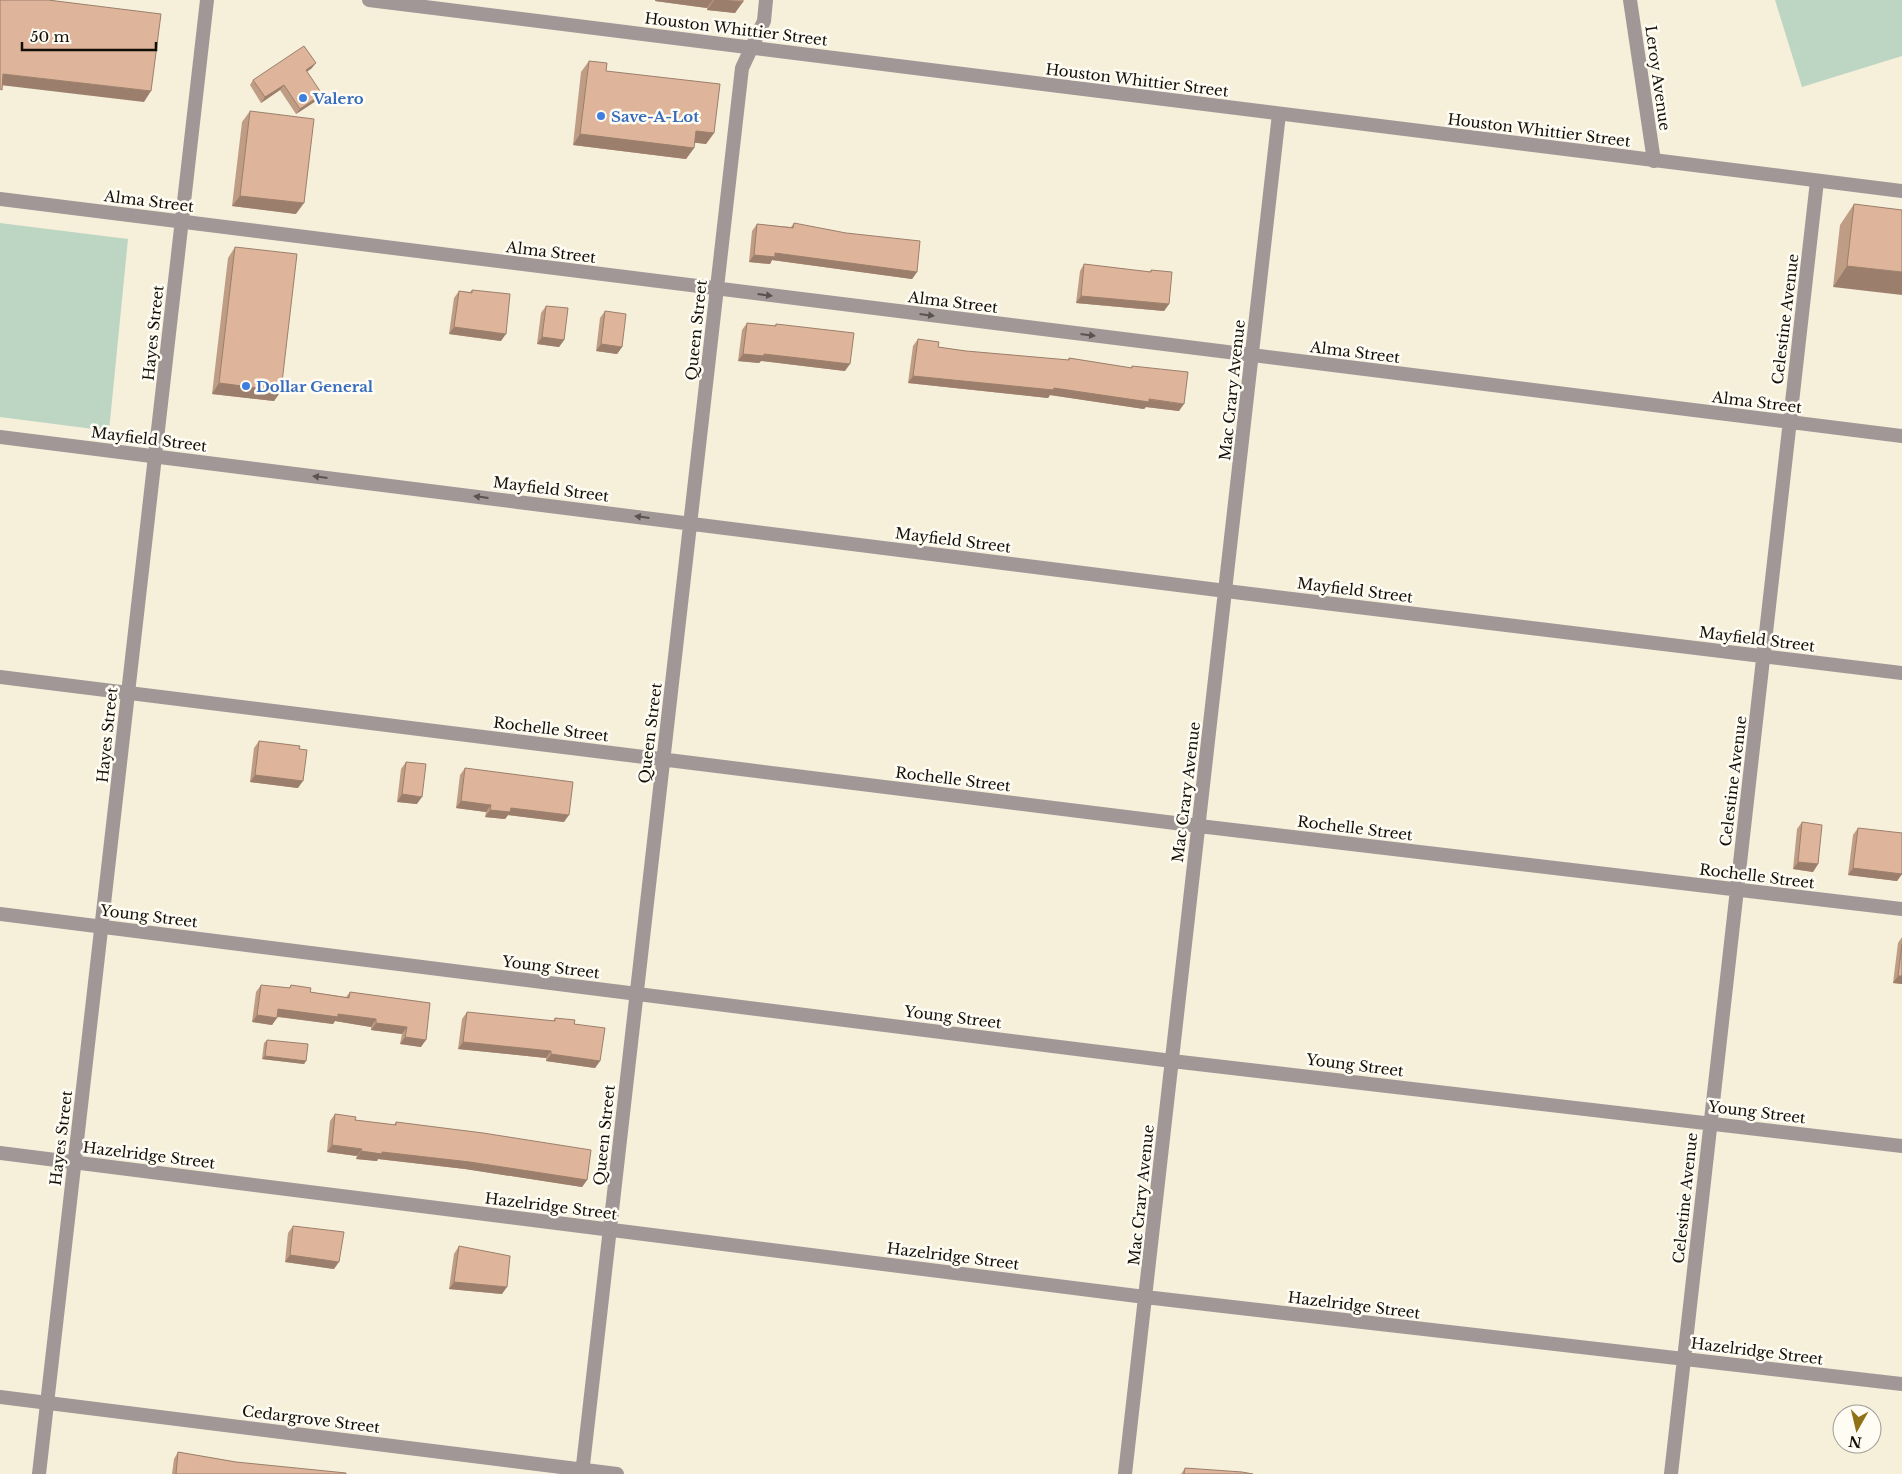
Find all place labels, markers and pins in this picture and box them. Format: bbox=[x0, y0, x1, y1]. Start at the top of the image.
place label: Valero bbox=[312, 89, 364, 108]
marker: Valero bbox=[297, 92, 309, 104]
place label: Save-A-Lot bbox=[611, 107, 699, 126]
marker: Save-A-Lot bbox=[595, 110, 607, 122]
place label: Dollar General bbox=[256, 377, 374, 396]
marker: Dollar General bbox=[240, 380, 252, 392]

